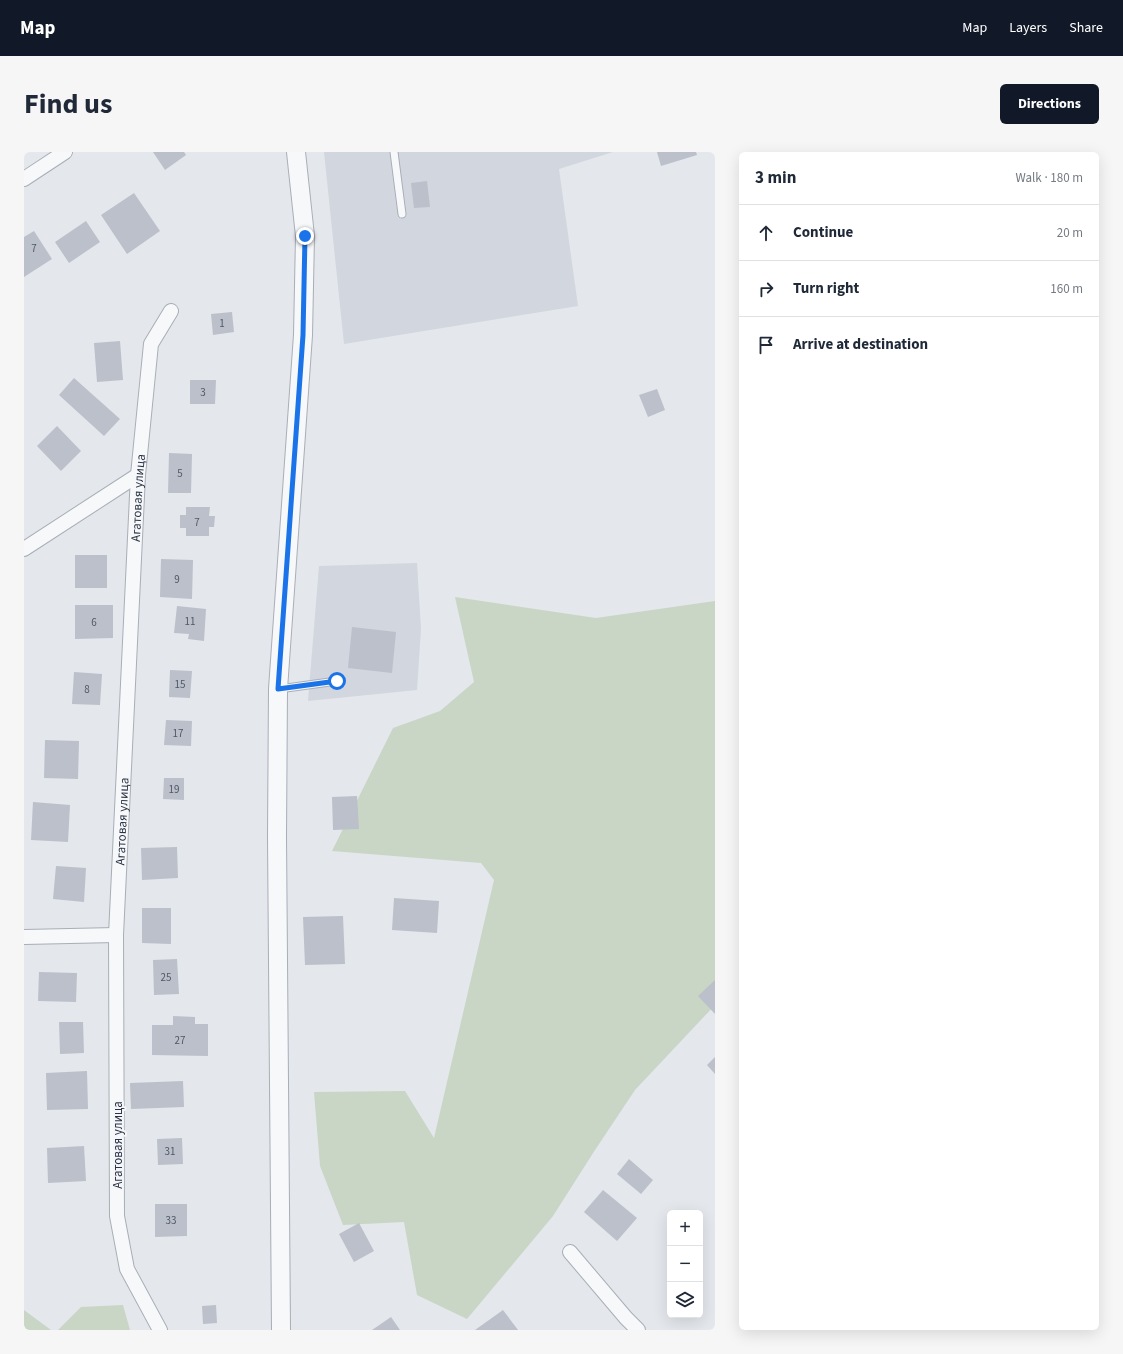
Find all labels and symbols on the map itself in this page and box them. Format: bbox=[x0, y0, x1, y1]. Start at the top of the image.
route end bbox=[296, 227, 314, 245]
house number: 7 bbox=[31, 241, 37, 256]
house number: 1 bbox=[219, 316, 225, 331]
house number: 3 bbox=[200, 385, 206, 400]
street label: Агатовая улица bbox=[127, 453, 150, 542]
house number: 5 bbox=[177, 466, 183, 481]
house number: 7 bbox=[194, 515, 200, 530]
house number: 9 bbox=[174, 572, 180, 587]
house number: 11 bbox=[185, 614, 195, 629]
house number: 6 bbox=[91, 615, 97, 630]
route start bbox=[328, 672, 346, 690]
house number: 15 bbox=[175, 677, 185, 692]
house number: 8 bbox=[84, 682, 90, 697]
house number: 17 bbox=[173, 726, 183, 741]
street label: Агатовая улица bbox=[111, 777, 134, 866]
house number: 19 bbox=[169, 782, 179, 797]
house number: 25 bbox=[161, 970, 171, 985]
house number: 27 bbox=[175, 1033, 185, 1048]
street label: Агатовая улица bbox=[109, 1101, 127, 1189]
house number: 31 bbox=[165, 1144, 175, 1159]
house number: 33 bbox=[166, 1213, 176, 1228]

